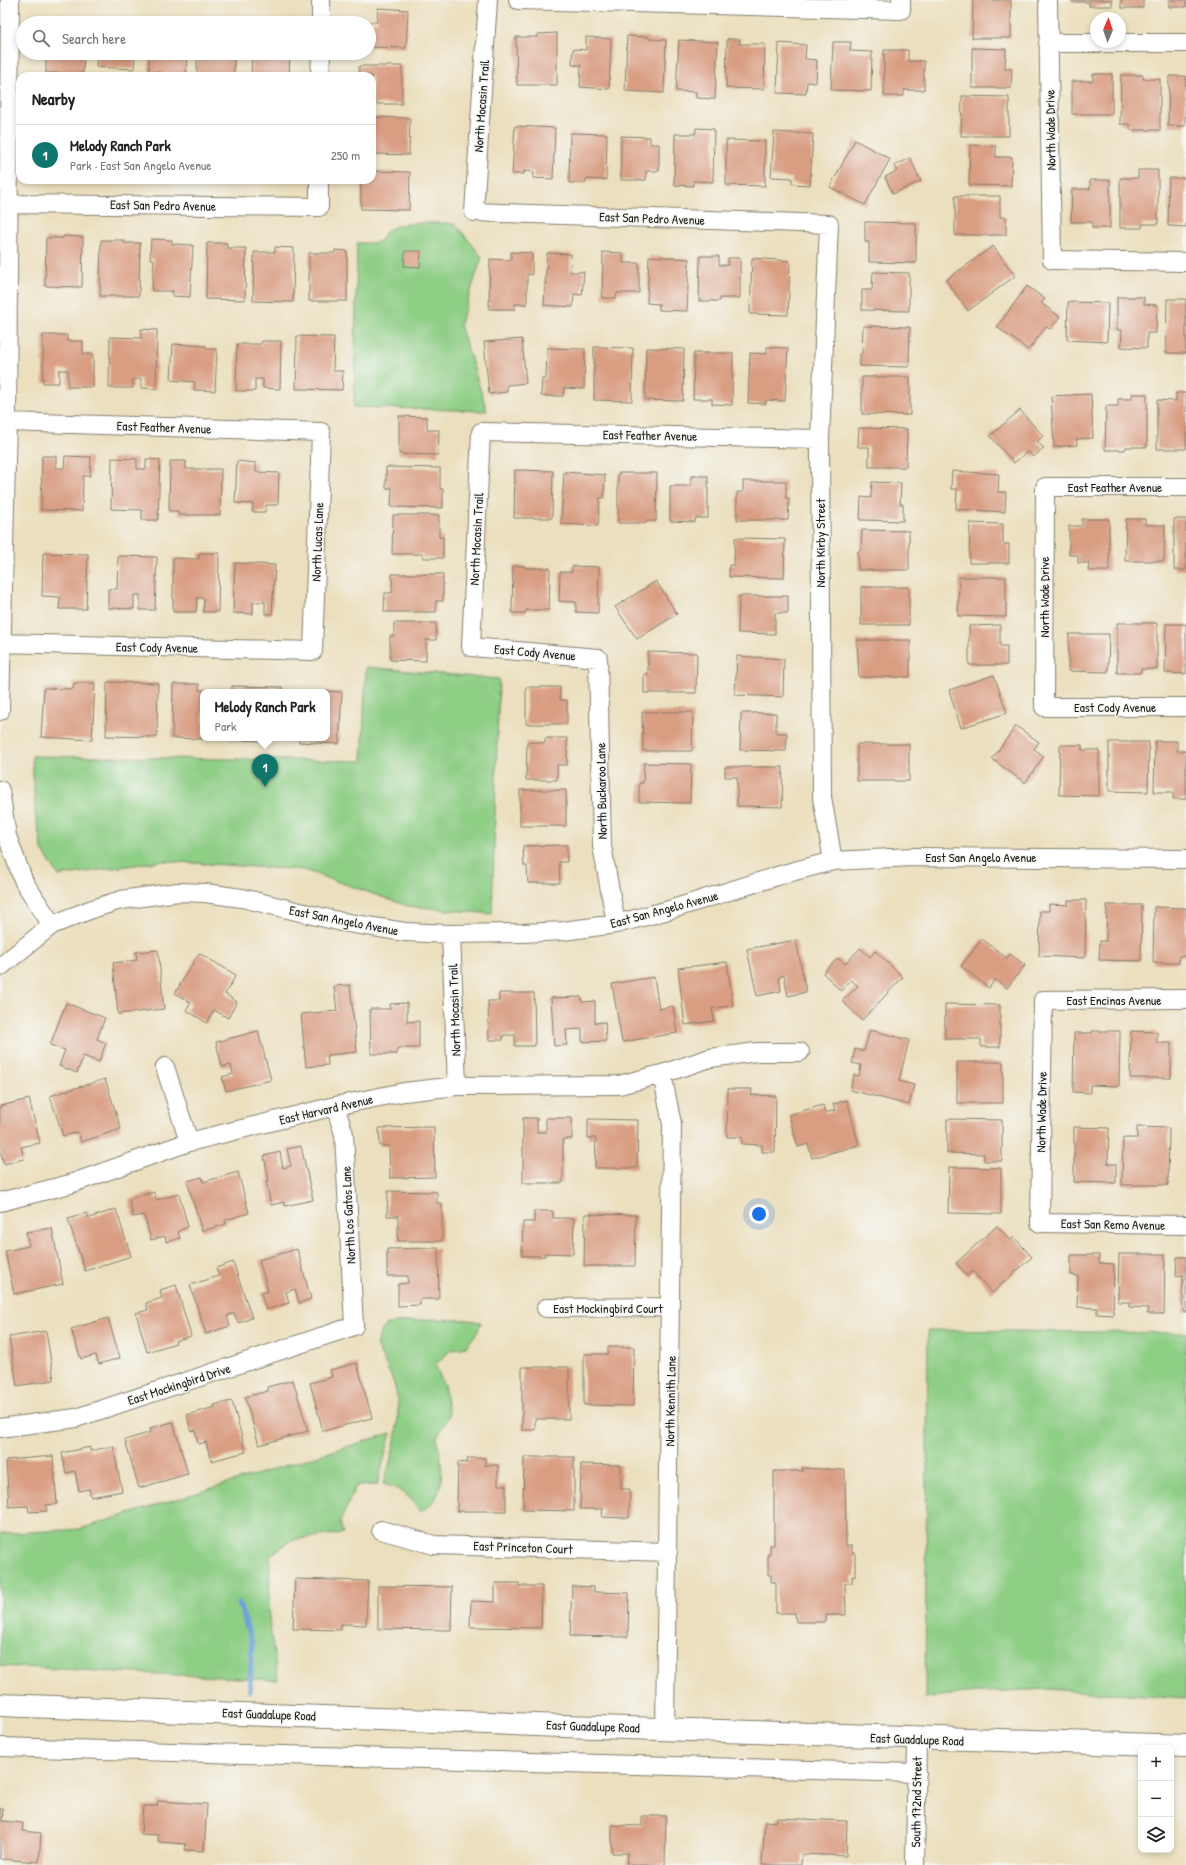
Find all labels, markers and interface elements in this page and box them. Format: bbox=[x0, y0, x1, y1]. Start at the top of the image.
north arrow bbox=[1090, 12, 1126, 48]
search box bbox=[16, 16, 376, 60]
icon: search bbox=[30, 27, 52, 49]
text: Search here bbox=[62, 28, 126, 49]
street label: North Mocasin Trail bbox=[469, 59, 493, 153]
text: Nearby bbox=[32, 87, 75, 110]
street label: North Wade Drive bbox=[1040, 89, 1060, 171]
text: Melody Ranch Park bbox=[70, 135, 171, 156]
text: 1 bbox=[43, 146, 47, 164]
text: 250 m bbox=[331, 146, 360, 164]
text: Park · East San Angelo Avenue bbox=[70, 156, 211, 174]
street label: East San Pedro Avenue bbox=[110, 195, 216, 215]
street label: East San Pedro Avenue bbox=[599, 207, 705, 229]
street label: East Feather Avenue bbox=[116, 416, 212, 438]
street label: East Feather Avenue bbox=[603, 425, 697, 445]
street label: East Feather Avenue bbox=[1068, 478, 1162, 496]
street label: North Mocasin Trail bbox=[465, 492, 487, 586]
street label: North Kirby Street bbox=[811, 498, 829, 587]
street label: North Lucas Lane bbox=[307, 502, 327, 582]
street label: North Wade Drive bbox=[1035, 557, 1053, 637]
street label: East Cody Avenue bbox=[116, 637, 198, 657]
street label: East Cody Avenue bbox=[493, 639, 577, 665]
popup bbox=[200, 689, 330, 741]
text: Melody Ranch Park bbox=[215, 696, 315, 717]
street label: East Cody Avenue bbox=[1074, 698, 1156, 716]
text: Park bbox=[215, 717, 236, 735]
street label: North Buckaroo Lane bbox=[591, 742, 611, 840]
pin: 1 bbox=[252, 754, 278, 787]
street label: East San Angelo Avenue bbox=[925, 848, 1037, 866]
street label: East San Angelo Avenue bbox=[608, 886, 720, 932]
street label: East San Angelo Avenue bbox=[288, 901, 400, 939]
street label: North Mocasin Trail bbox=[443, 963, 465, 1057]
street label: East Encinas Avenue bbox=[1067, 991, 1161, 1009]
street label: North Wade Drive bbox=[1031, 1071, 1051, 1153]
street label: East Harvard Avenue bbox=[277, 1089, 375, 1129]
street label: North Los Gatos Lane bbox=[336, 1166, 360, 1264]
your location bbox=[749, 1204, 769, 1224]
street label: East San Remo Avenue bbox=[1061, 1214, 1165, 1234]
street label: East Mockingbird Court bbox=[553, 1299, 663, 1317]
street label: North Kennith Lane bbox=[660, 1356, 680, 1446]
street label: East Mockingbird Drive bbox=[125, 1359, 233, 1409]
street label: East Princeton Court bbox=[473, 1536, 573, 1558]
street label: East Guadalupe Road bbox=[222, 1703, 316, 1725]
street label: East Guadalupe Road bbox=[546, 1715, 640, 1737]
street label: East Guadalupe Road bbox=[870, 1728, 964, 1750]
map controls bbox=[1138, 1745, 1174, 1853]
button: + bbox=[1138, 1745, 1174, 1781]
street label: South 172nd Street bbox=[906, 1756, 926, 1848]
button: − bbox=[1138, 1781, 1174, 1817]
button: layers bbox=[1138, 1817, 1174, 1853]

